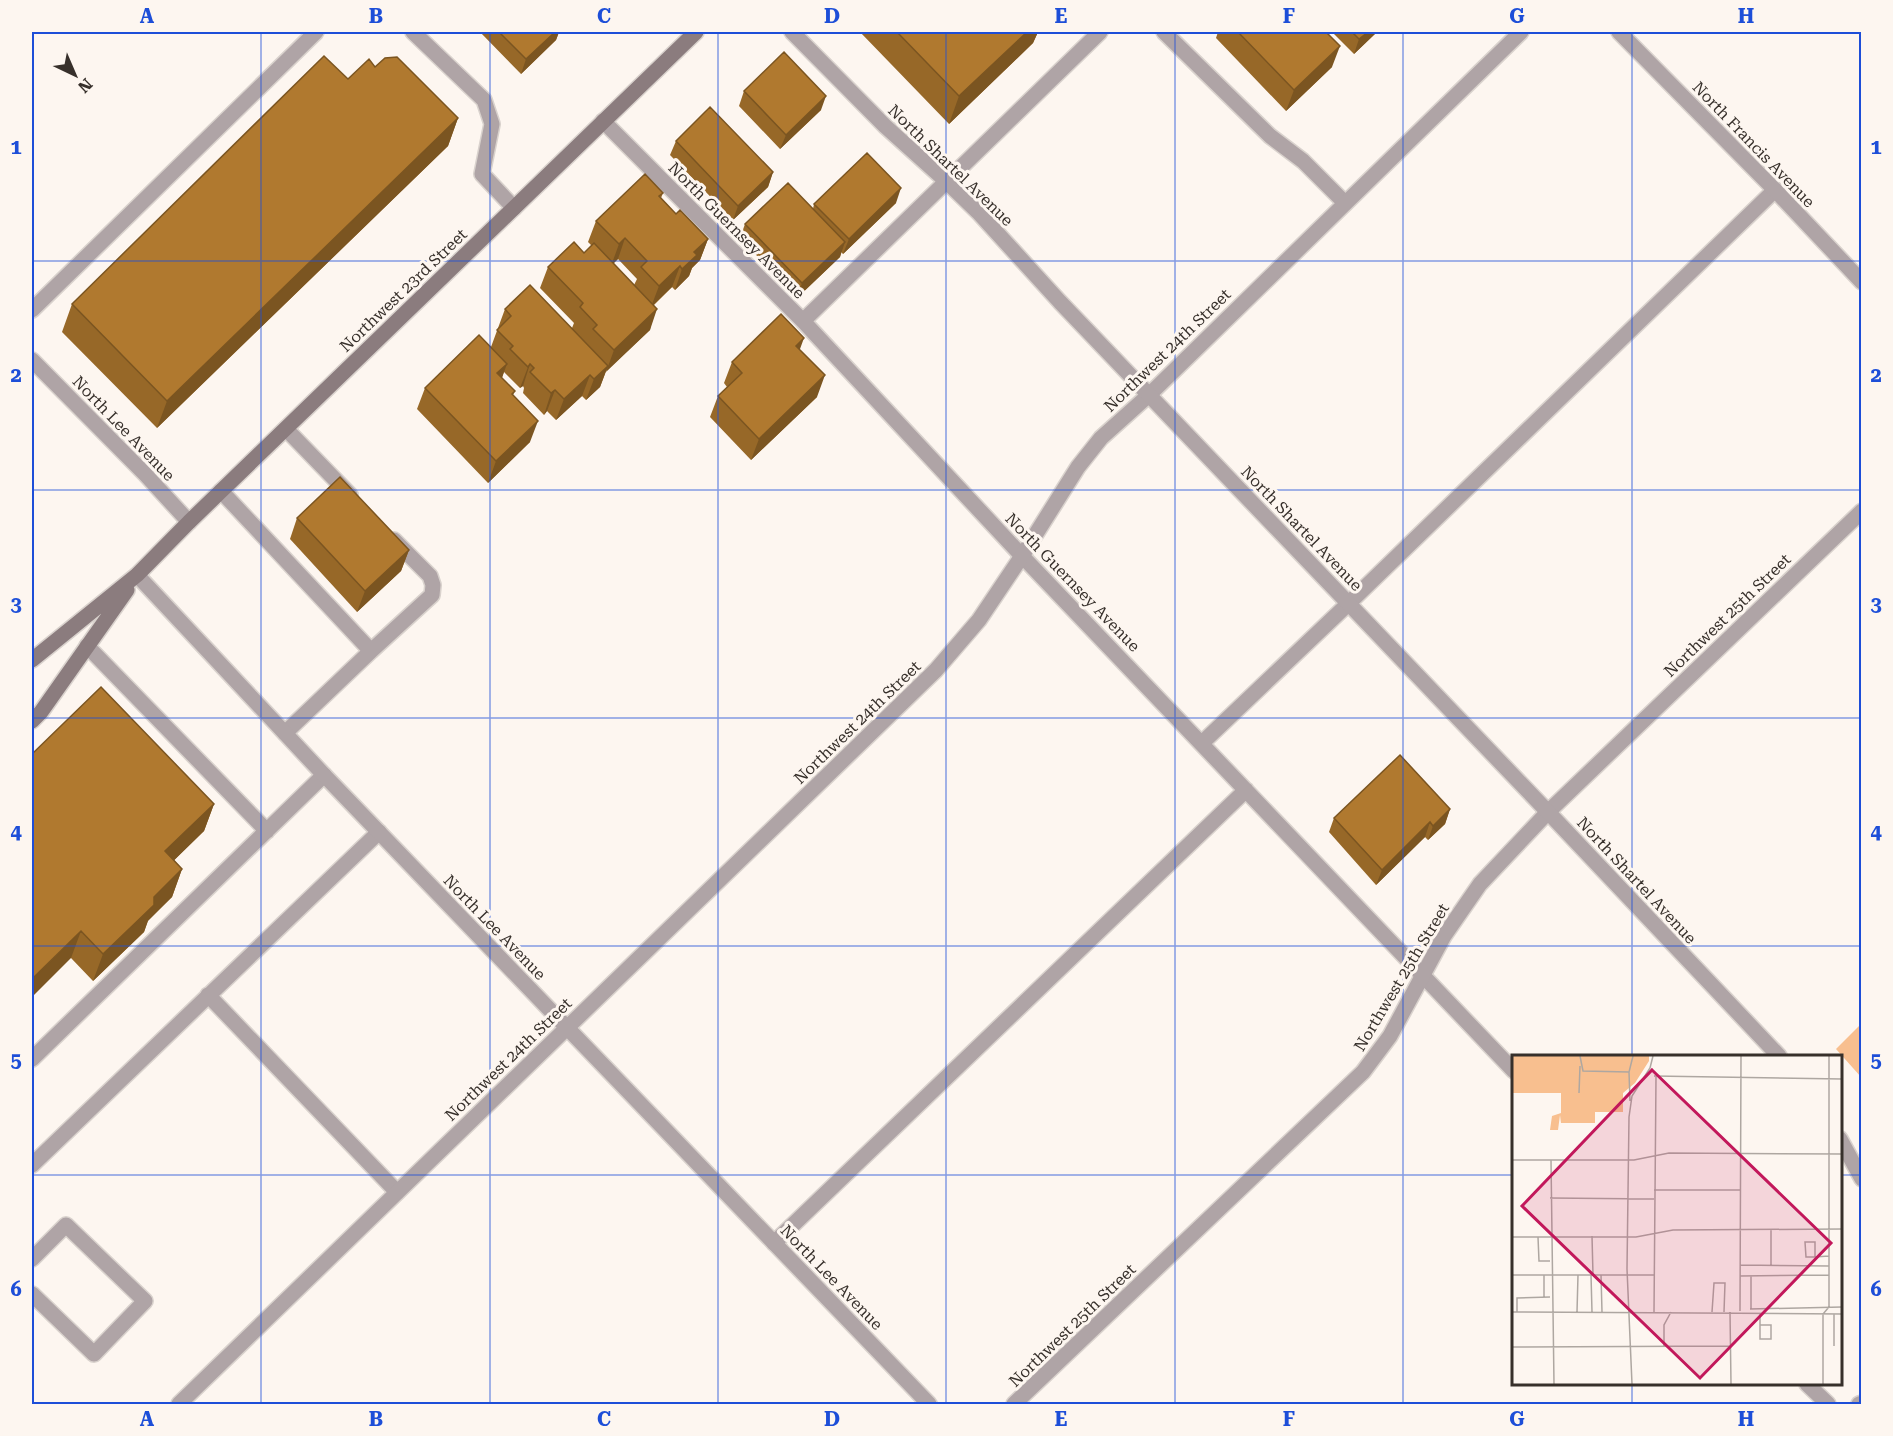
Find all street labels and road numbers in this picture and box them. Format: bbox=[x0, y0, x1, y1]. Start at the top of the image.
street label: North Francis Avenue bbox=[1689, 77, 1819, 211]
street label: North Shartel Avenue bbox=[884, 101, 1017, 230]
street label: North Guernsey Avenue bbox=[664, 158, 809, 303]
street label: Northwest 23rd Street bbox=[336, 225, 471, 356]
street label: Northwest 24th Street bbox=[1100, 285, 1235, 416]
street label: North Lee Avenue bbox=[69, 372, 179, 485]
street label: North Shartel Avenue bbox=[1237, 462, 1366, 595]
street label: North Guernsey Avenue bbox=[1001, 509, 1144, 656]
street label: Northwest 25th Street bbox=[1660, 550, 1795, 681]
street label: Northwest 24th Street bbox=[790, 657, 925, 788]
street label: North Shartel Avenue bbox=[1573, 813, 1700, 948]
street label: North Lee Avenue bbox=[440, 871, 550, 984]
street label: Northwest 25th Street bbox=[1350, 900, 1453, 1055]
street label: Northwest 24th Street bbox=[441, 994, 576, 1125]
street label: North Lee Avenue bbox=[777, 1221, 887, 1334]
street label: Northwest 25th Street bbox=[1005, 1260, 1140, 1391]

